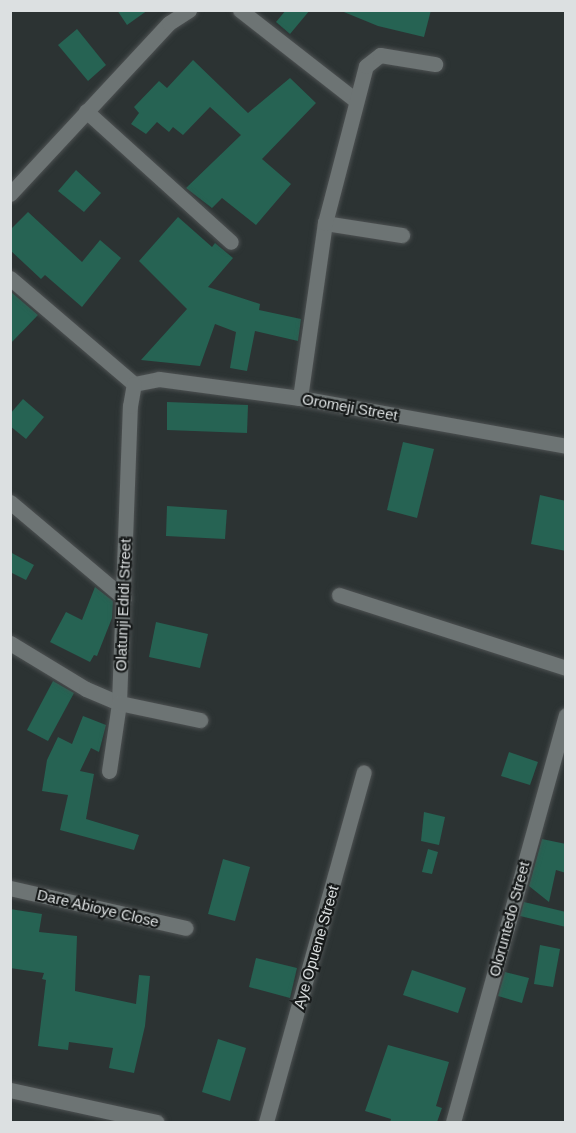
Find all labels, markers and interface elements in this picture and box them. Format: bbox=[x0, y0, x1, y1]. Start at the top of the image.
street label: Oromeji Street bbox=[301, 390, 399, 424]
street label: Olatunji Edidi Street bbox=[112, 538, 134, 672]
street label: Oloruntedo Street bbox=[485, 859, 533, 979]
street label: Aye Opuene Street bbox=[290, 883, 342, 1011]
street label: Dare Abioye Close bbox=[35, 885, 161, 931]

